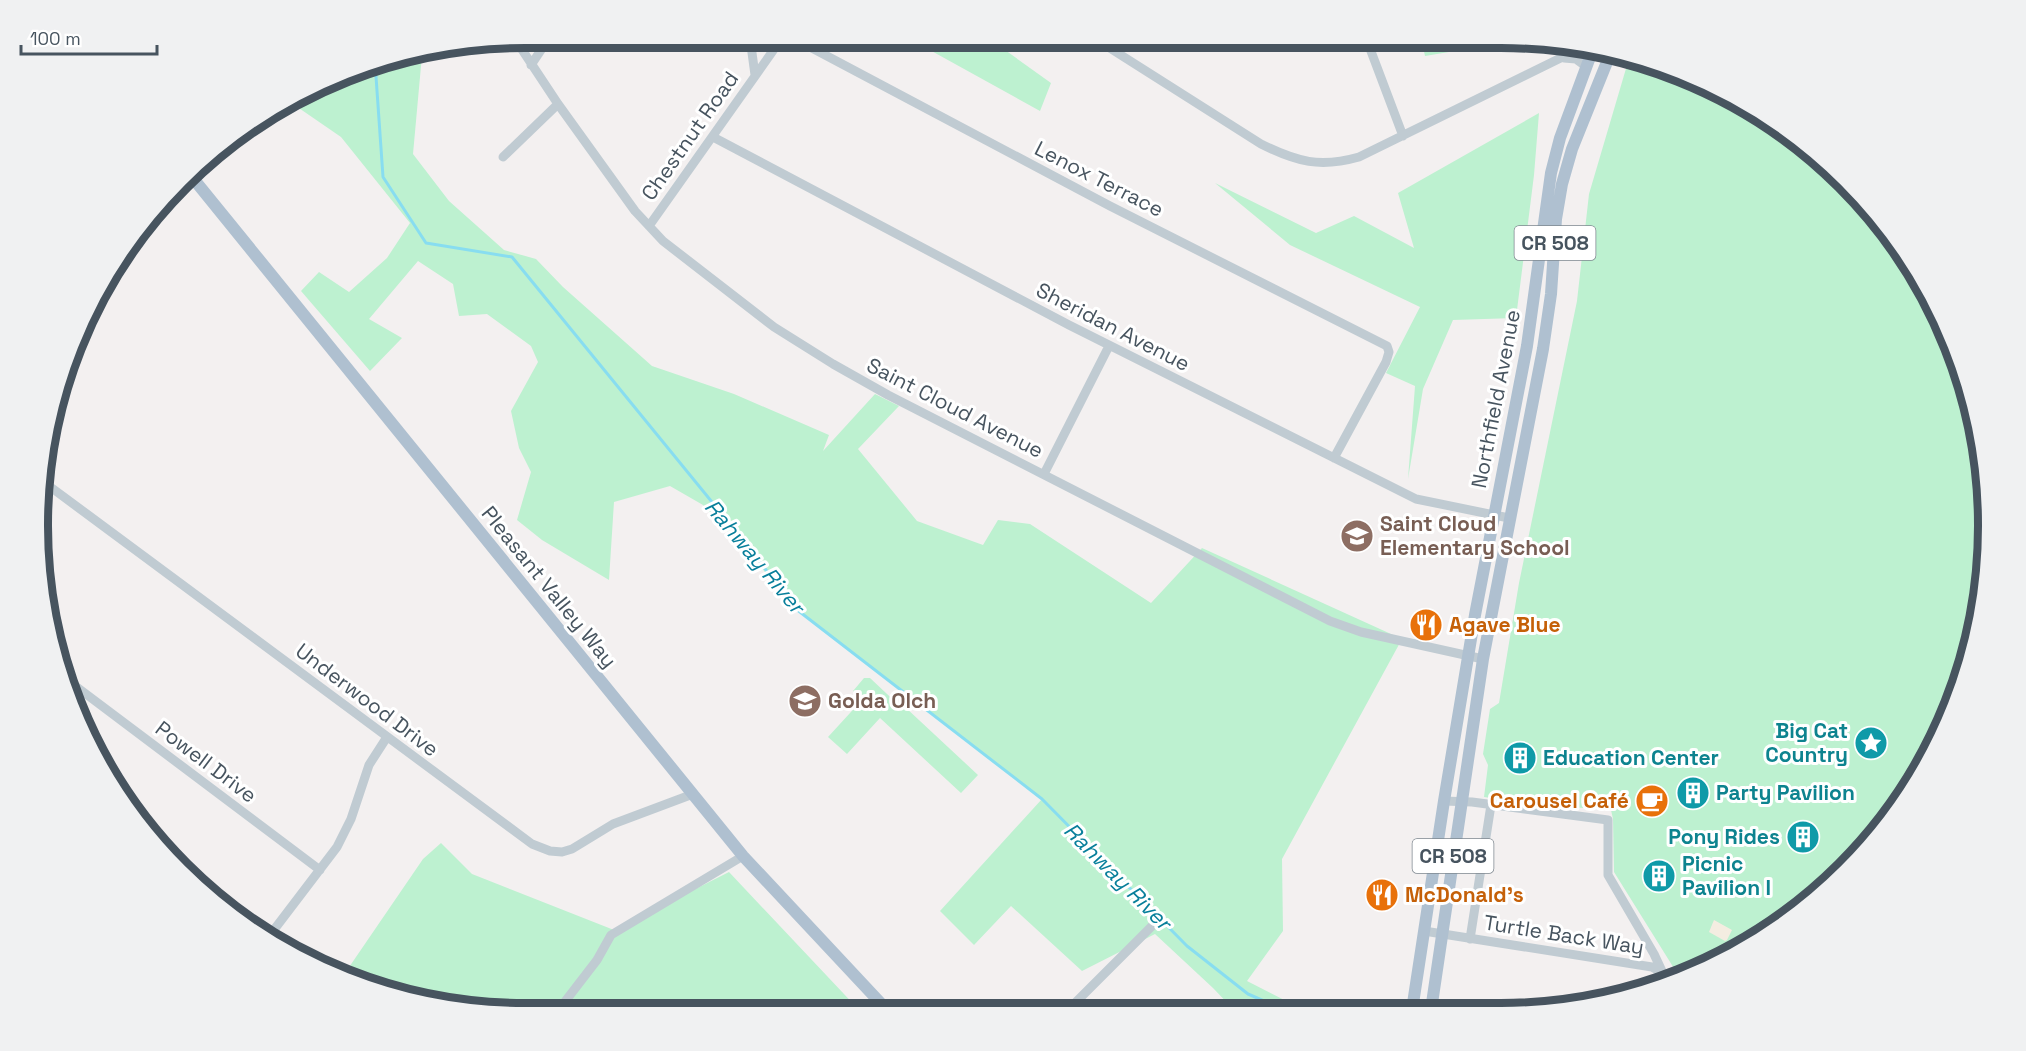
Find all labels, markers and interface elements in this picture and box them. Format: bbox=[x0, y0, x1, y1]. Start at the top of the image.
scale bar bbox=[21, 18, 158, 56]
text: 100 m bbox=[30, 27, 81, 50]
street label: Chestnut Road bbox=[635, 66, 744, 205]
street label: Lenox Terrace bbox=[1030, 134, 1168, 223]
road number: CR 508 bbox=[1514, 226, 1596, 260]
street label: Sheridan Avenue bbox=[1032, 276, 1195, 377]
street label: Northfield Avenue bbox=[1465, 307, 1526, 491]
street label: Saint Cloud Avenue bbox=[862, 351, 1048, 464]
water label: Rahway River bbox=[699, 493, 813, 621]
street label: Pleasant Valley Way bbox=[476, 500, 623, 673]
place label: Saint Cloud Elementary School bbox=[1380, 510, 1570, 561]
school or university icon: Saint Cloud Elementary School bbox=[1339, 518, 1375, 554]
restaurant icon: Agave Blue bbox=[1408, 607, 1444, 643]
place label: Agave Blue bbox=[1449, 611, 1561, 638]
street label: Underwood Drive bbox=[290, 637, 444, 762]
school or university icon: Golda Olch bbox=[787, 683, 823, 719]
place label: Golda Olch bbox=[828, 687, 936, 714]
street label: Powell Drive bbox=[150, 715, 262, 809]
place label: Big Cat Country bbox=[1765, 717, 1848, 768]
place icon: Big Cat Country bbox=[1853, 725, 1889, 761]
building icon: Education Center bbox=[1502, 740, 1538, 776]
place label: Education Center bbox=[1543, 744, 1719, 771]
building icon: Party Pavilion bbox=[1675, 775, 1711, 811]
place label: Party Pavilion bbox=[1716, 779, 1855, 806]
cafe icon: Carousel Café bbox=[1634, 783, 1670, 819]
place label: Carousel Café bbox=[1490, 787, 1629, 814]
water label: Rahway River bbox=[1058, 816, 1180, 938]
building icon: Pony Rides bbox=[1785, 819, 1821, 855]
place label: Pony Rides bbox=[1668, 823, 1780, 850]
road number: CR 508 bbox=[1412, 839, 1494, 873]
place label: Picnic Pavilion I bbox=[1682, 850, 1771, 901]
building icon: Picnic Pavilion I bbox=[1641, 858, 1677, 894]
restaurant icon: McDonald's bbox=[1364, 877, 1400, 913]
place label: McDonald's bbox=[1405, 881, 1524, 908]
street label: Turtle Back Way bbox=[1482, 909, 1646, 960]

